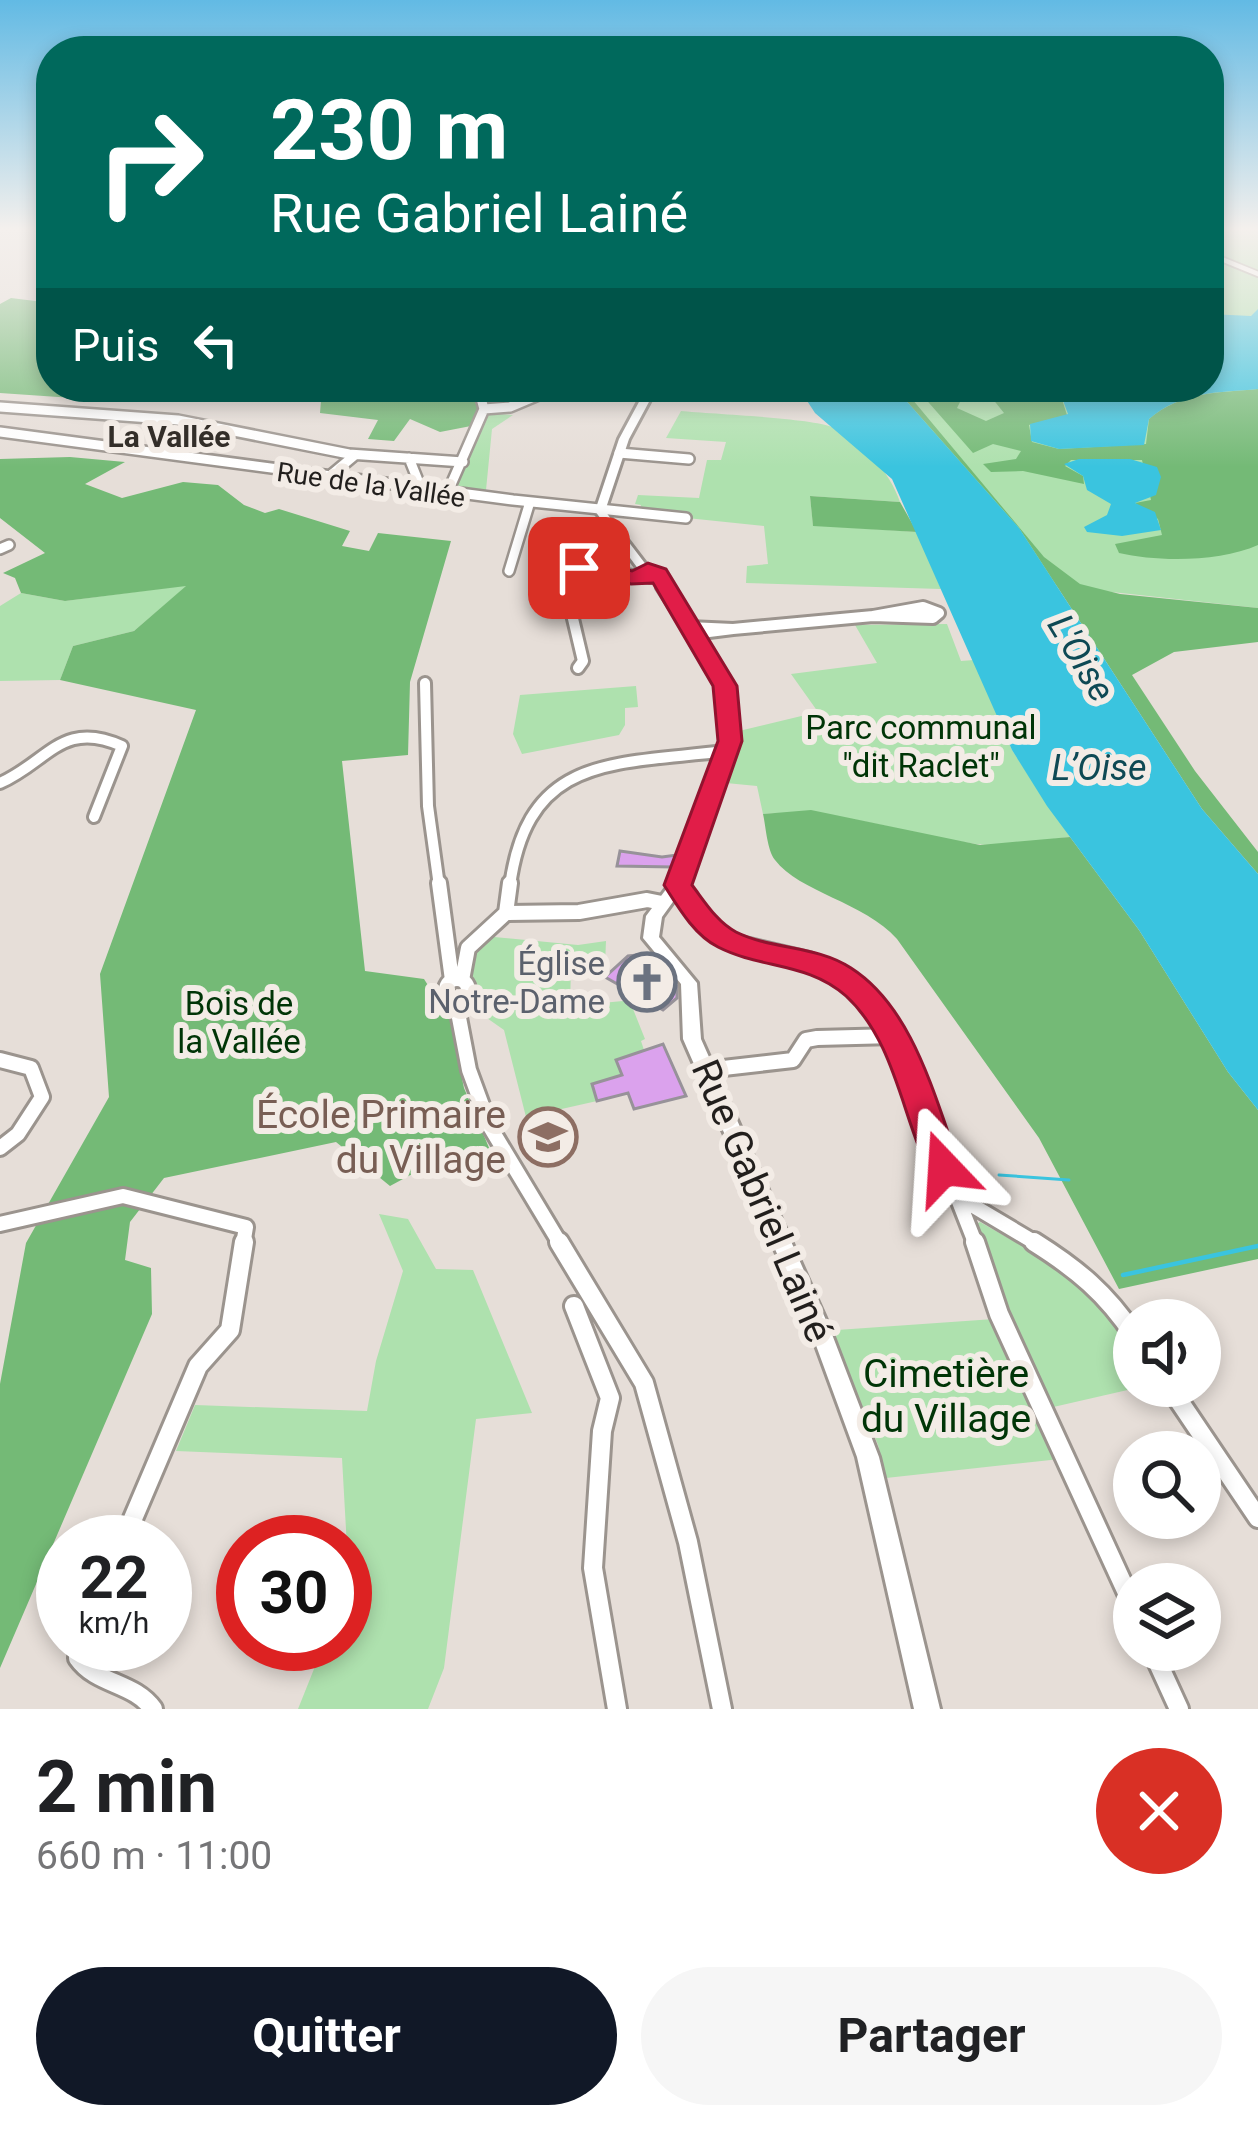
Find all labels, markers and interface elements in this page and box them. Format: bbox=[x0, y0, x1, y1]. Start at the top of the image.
text: 230 m bbox=[270, 81, 508, 180]
icon: right bbox=[72, 84, 228, 240]
text: Rue Gabriel Lainé bbox=[270, 182, 688, 245]
icon: left bbox=[183, 312, 249, 378]
text: Puis bbox=[72, 319, 159, 372]
district label: La Vallée bbox=[107, 419, 231, 454]
street label: Rue de la Vallée bbox=[275, 456, 467, 514]
pin bbox=[528, 517, 630, 619]
icon: arrive bbox=[546, 535, 612, 601]
water label: L'Oise bbox=[1039, 607, 1123, 709]
park label: Parc communal "dit Raclet" bbox=[805, 708, 1037, 785]
water label: L’Oise bbox=[1052, 747, 1146, 789]
place label: Église Notre-Dame bbox=[428, 944, 605, 1021]
church icon: Église Notre-Dame bbox=[616, 951, 678, 1013]
park label: Bois de la Vallée bbox=[177, 984, 301, 1061]
street label: Rue Gabriel Lainé bbox=[682, 1053, 842, 1349]
place label: École Primaire du Village bbox=[256, 1092, 506, 1183]
position arrow bbox=[881, 1105, 1007, 1231]
school or university icon: École Primaire du Village bbox=[517, 1106, 579, 1168]
map controls bbox=[1113, 1299, 1221, 1671]
button: sound bbox=[1113, 1299, 1221, 1407]
park label: Cimetière du Village bbox=[861, 1351, 1031, 1442]
button: search bbox=[1113, 1431, 1221, 1539]
speed limit sign: 30 bbox=[216, 1515, 372, 1671]
text: 22 bbox=[80, 1542, 148, 1613]
button: layers bbox=[1113, 1563, 1221, 1671]
text: km/h bbox=[79, 1605, 149, 1640]
text: 2 min bbox=[36, 1745, 217, 1830]
button: close bbox=[1096, 1748, 1222, 1874]
text: 660 m · 11:00 bbox=[36, 1833, 272, 1879]
button: Quitter bbox=[36, 1967, 617, 2105]
button: Partager bbox=[641, 1967, 1222, 2105]

